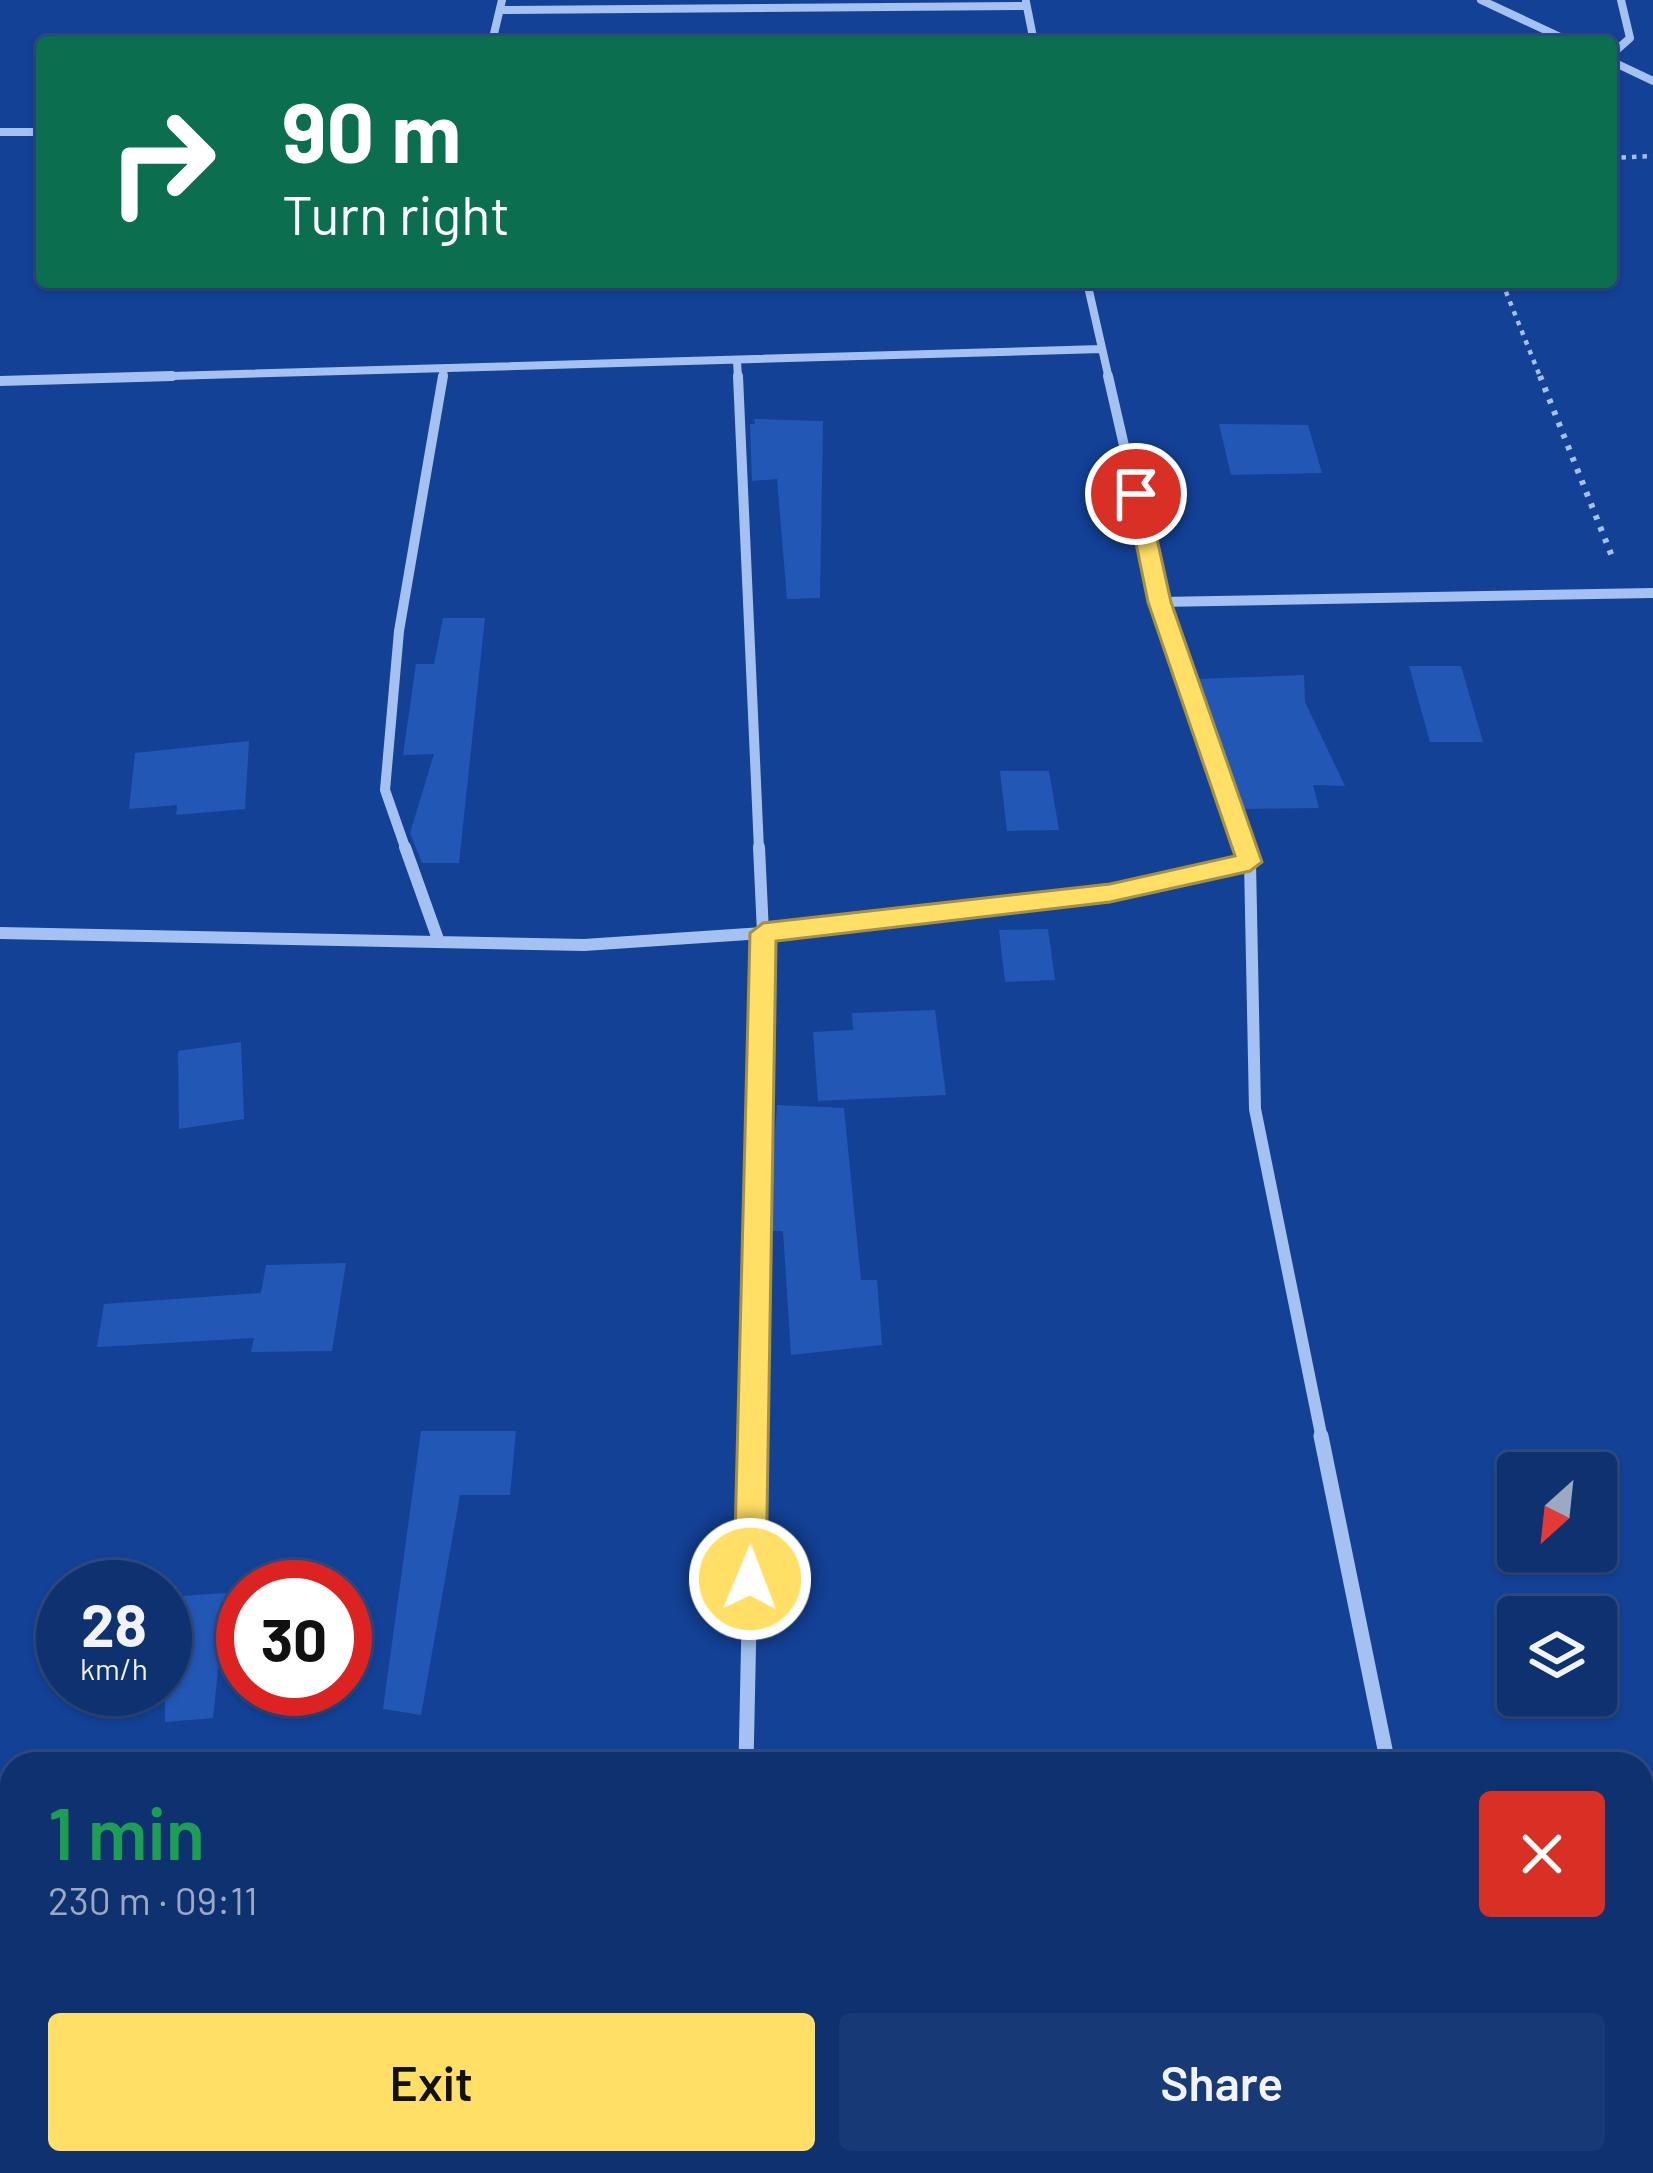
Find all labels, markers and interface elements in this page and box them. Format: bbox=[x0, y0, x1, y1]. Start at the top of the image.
text: 90 m bbox=[282, 79, 461, 180]
icon: right bbox=[84, 84, 240, 240]
text: Turn right bbox=[282, 181, 510, 246]
pin bbox=[1085, 443, 1187, 545]
icon: arrive bbox=[1103, 461, 1169, 527]
north arrow bbox=[1497, 1452, 1617, 1572]
map controls bbox=[1497, 1452, 1617, 1716]
position arrow bbox=[687, 1516, 813, 1642]
speed limit sign: 30 bbox=[216, 1560, 372, 1716]
text: 28 bbox=[81, 1587, 147, 1659]
button: layers bbox=[1497, 1596, 1617, 1716]
text: km/h bbox=[80, 1650, 148, 1686]
text: 1 min bbox=[48, 1788, 205, 1874]
button: close bbox=[1479, 1791, 1605, 1917]
text: 230 m · 09:11 bbox=[48, 1876, 258, 1923]
button: Exit bbox=[48, 2013, 815, 2151]
button: Share bbox=[839, 2013, 1605, 2151]

